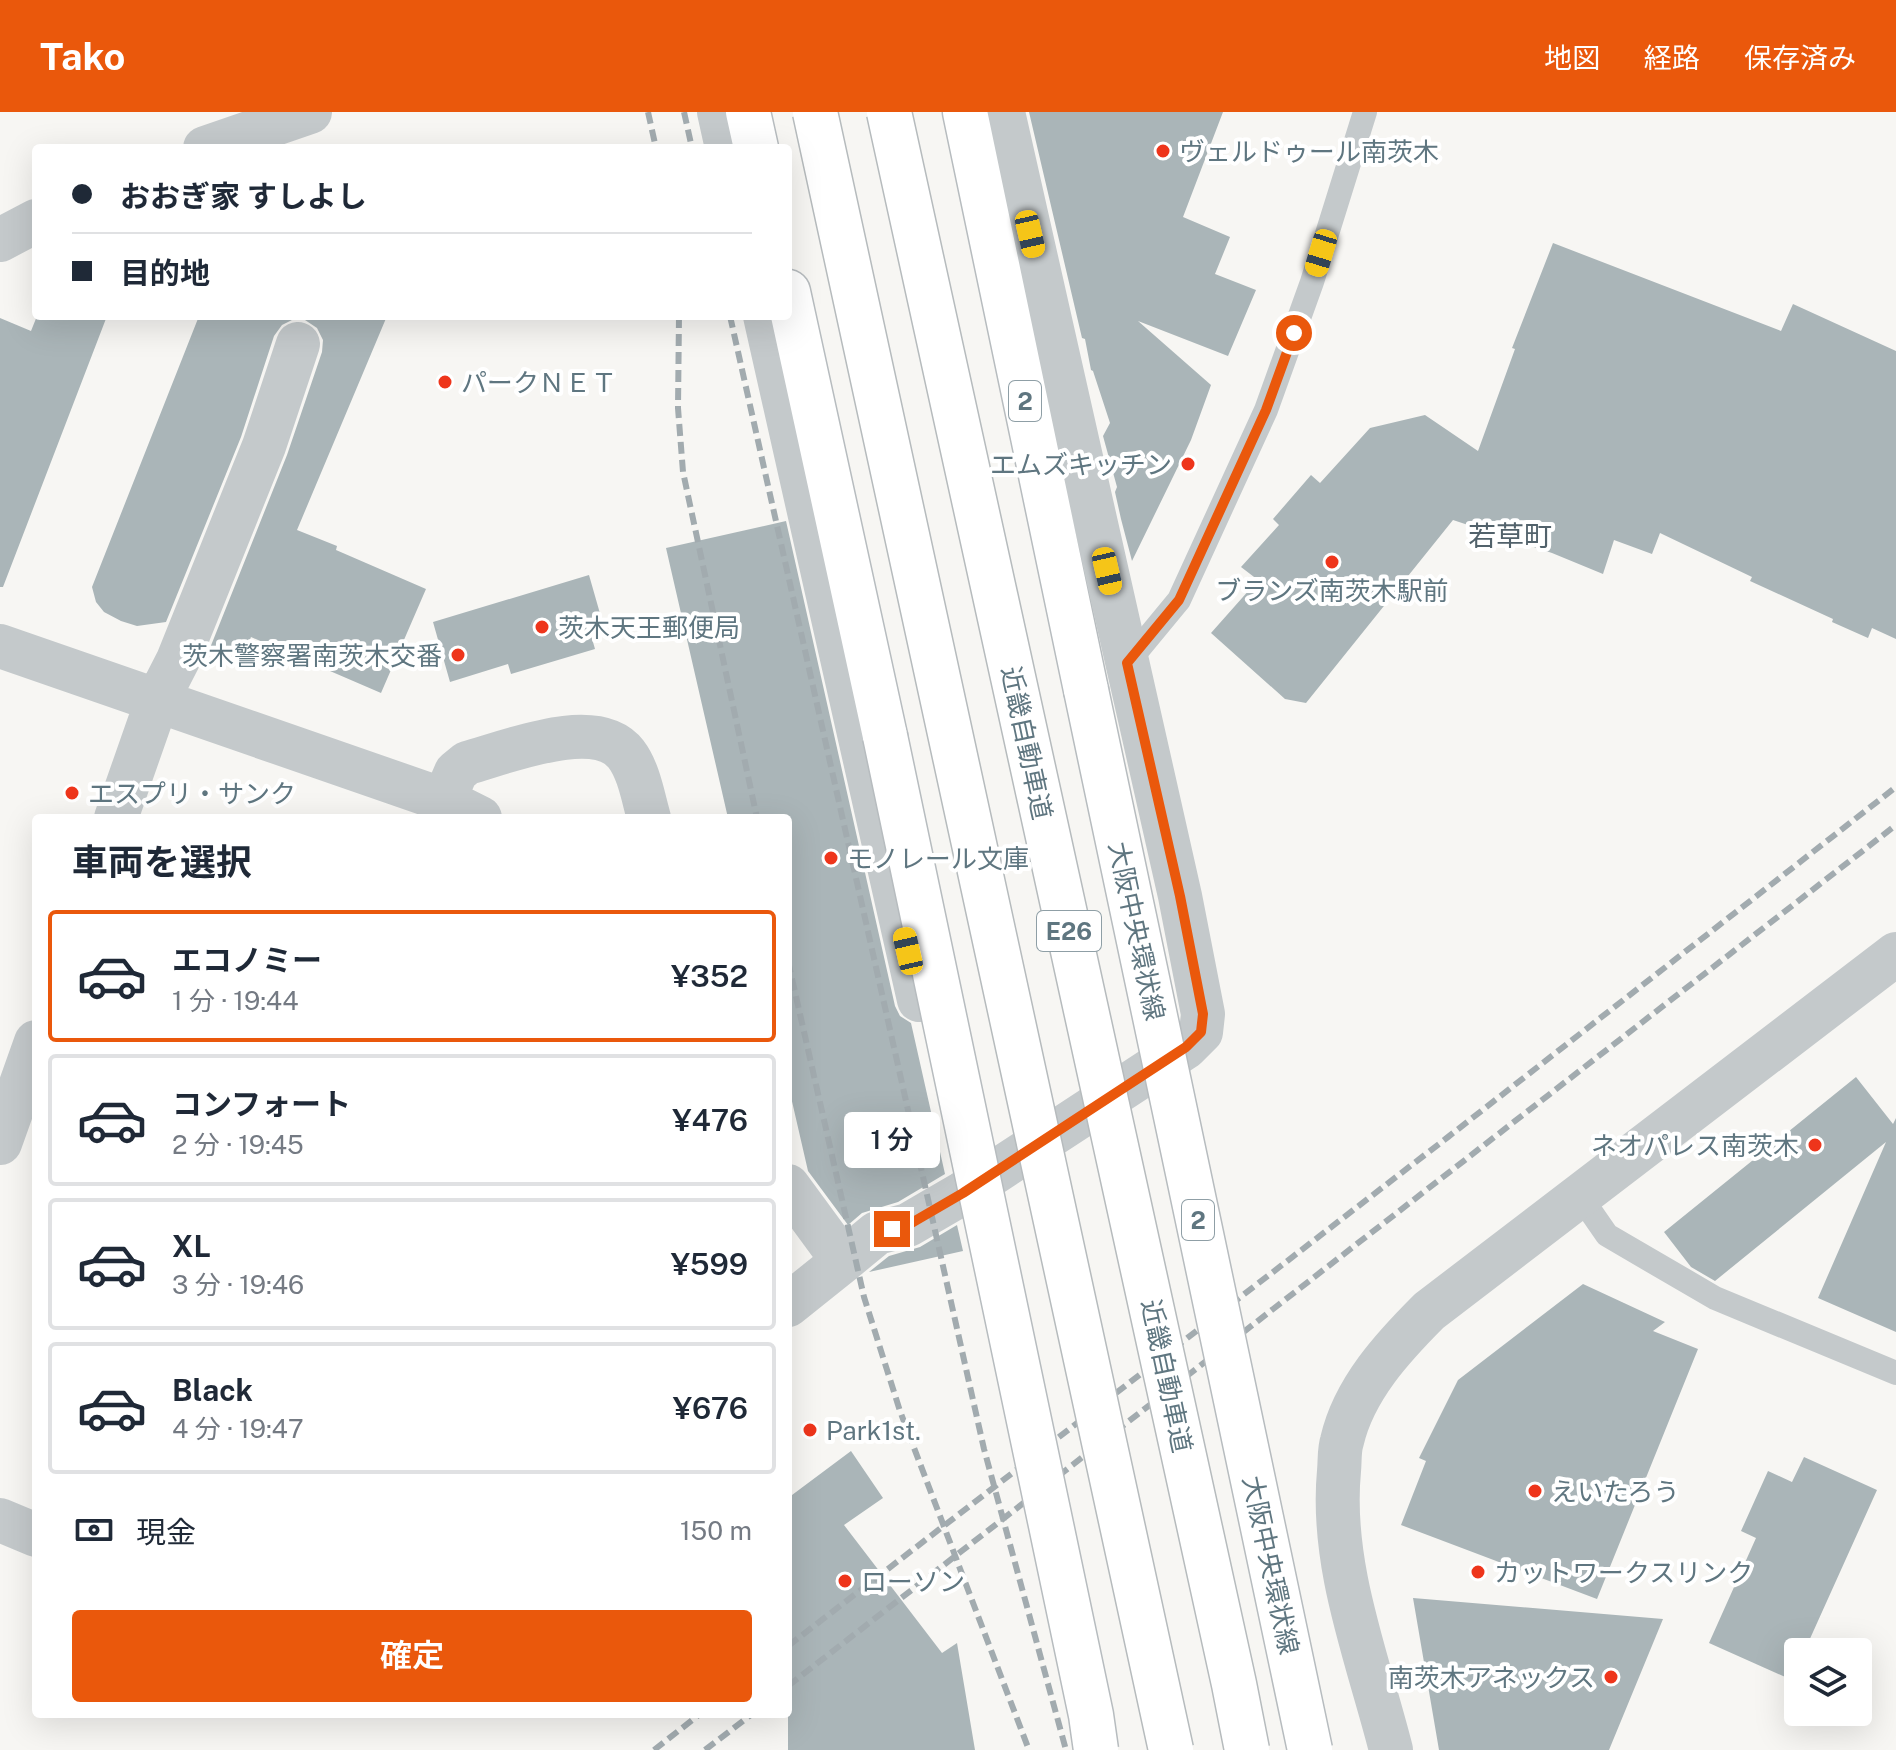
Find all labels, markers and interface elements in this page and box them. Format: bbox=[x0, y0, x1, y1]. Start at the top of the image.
text: Tako bbox=[40, 34, 126, 79]
text: 地図 bbox=[1544, 41, 1600, 74]
text: 経路 bbox=[1644, 41, 1700, 74]
text: 保存済み bbox=[1744, 41, 1856, 74]
place label: ヴェルドゥール南茨木 bbox=[1179, 136, 1439, 167]
marker: ヴェルドゥール南茨木 bbox=[1154, 142, 1172, 160]
text: おおぎ家 すしよし bbox=[120, 178, 367, 214]
car bbox=[1013, 208, 1047, 260]
car bbox=[1303, 227, 1339, 279]
text: 目的地 bbox=[120, 255, 210, 291]
route start bbox=[1276, 315, 1312, 351]
place label: パークＮＥＴ bbox=[461, 367, 617, 398]
marker: パークＮＥＴ bbox=[436, 373, 454, 391]
road number: 2 bbox=[1009, 381, 1041, 421]
place label: エムズキッチン bbox=[990, 449, 1172, 480]
marker: エムズキッチン bbox=[1179, 455, 1197, 473]
district label: 若草町 bbox=[1468, 519, 1552, 552]
car bbox=[1090, 545, 1124, 597]
marker: ブランズ南茨木駅前 bbox=[1323, 553, 1341, 571]
place label: ブランズ南茨木駅前 bbox=[1215, 575, 1449, 606]
place label: 茨木天王郵便局 bbox=[558, 612, 740, 643]
marker: 茨木天王郵便局 bbox=[533, 618, 551, 636]
place label: 茨木警察署南茨木交番 bbox=[182, 640, 442, 671]
marker: 茨木警察署南茨木交番 bbox=[449, 646, 467, 664]
street label: 近畿自動車道 bbox=[996, 663, 1058, 823]
place label: エスプリ・サンク bbox=[88, 778, 296, 809]
marker: エスプリ・サンク bbox=[63, 784, 81, 802]
street label: 大阪中央環状線 bbox=[1103, 839, 1171, 1023]
text: 車両を選択 bbox=[72, 841, 252, 883]
place label: モノレール文庫 bbox=[847, 843, 1029, 874]
marker: モノレール文庫 bbox=[822, 849, 840, 867]
road number: E26 bbox=[1037, 911, 1101, 951]
car bbox=[891, 925, 925, 977]
icon: car bbox=[76, 940, 148, 1012]
text: エコノミー bbox=[172, 942, 322, 978]
text: ¥352 bbox=[671, 958, 748, 994]
text: 1 分 · 19:44 bbox=[172, 985, 299, 1016]
icon: car bbox=[76, 1084, 148, 1156]
text: コンフォート bbox=[172, 1086, 351, 1122]
text: ¥476 bbox=[672, 1102, 748, 1138]
callout: 1 分 bbox=[844, 1113, 940, 1169]
text: 1 分 bbox=[871, 1124, 913, 1155]
text: 2 分 · 19:45 bbox=[172, 1129, 304, 1160]
place label: ネオパレス南茨木 bbox=[1591, 1130, 1799, 1161]
marker: ネオパレス南茨木 bbox=[1806, 1136, 1824, 1154]
road number: 2 bbox=[1182, 1200, 1214, 1240]
route end bbox=[874, 1211, 910, 1247]
icon: car bbox=[76, 1228, 148, 1300]
text: XL bbox=[172, 1228, 211, 1264]
text: ¥599 bbox=[671, 1246, 748, 1282]
text: 3 分 · 19:46 bbox=[172, 1269, 304, 1300]
street label: 近畿自動車道 bbox=[1136, 1296, 1198, 1456]
icon: car bbox=[76, 1372, 148, 1444]
text: Black bbox=[172, 1372, 253, 1408]
text: ¥676 bbox=[673, 1390, 748, 1426]
text: 4 分 · 19:47 bbox=[172, 1413, 304, 1444]
place label: Park1st. bbox=[826, 1415, 921, 1446]
marker: Park1st. bbox=[801, 1421, 819, 1439]
street label: 大阪中央環状線 bbox=[1237, 1473, 1305, 1657]
place label: えいたろう bbox=[1551, 1476, 1679, 1507]
marker: えいたろう bbox=[1526, 1482, 1544, 1500]
icon: cash bbox=[72, 1508, 116, 1552]
text: 現金 bbox=[136, 1514, 196, 1550]
text: 150 m bbox=[680, 1515, 752, 1546]
place label: カットワークスリンク bbox=[1494, 1557, 1753, 1588]
marker: カットワークスリンク bbox=[1469, 1563, 1487, 1581]
place label: ローソン bbox=[861, 1566, 965, 1597]
marker: ローソン bbox=[836, 1572, 854, 1590]
button: 確定 bbox=[72, 1610, 752, 1702]
map controls bbox=[1784, 1638, 1872, 1726]
button: layers bbox=[1784, 1638, 1872, 1726]
place label: 南茨木アネックス bbox=[1388, 1662, 1595, 1693]
marker: 南茨木アネックス bbox=[1602, 1668, 1620, 1686]

